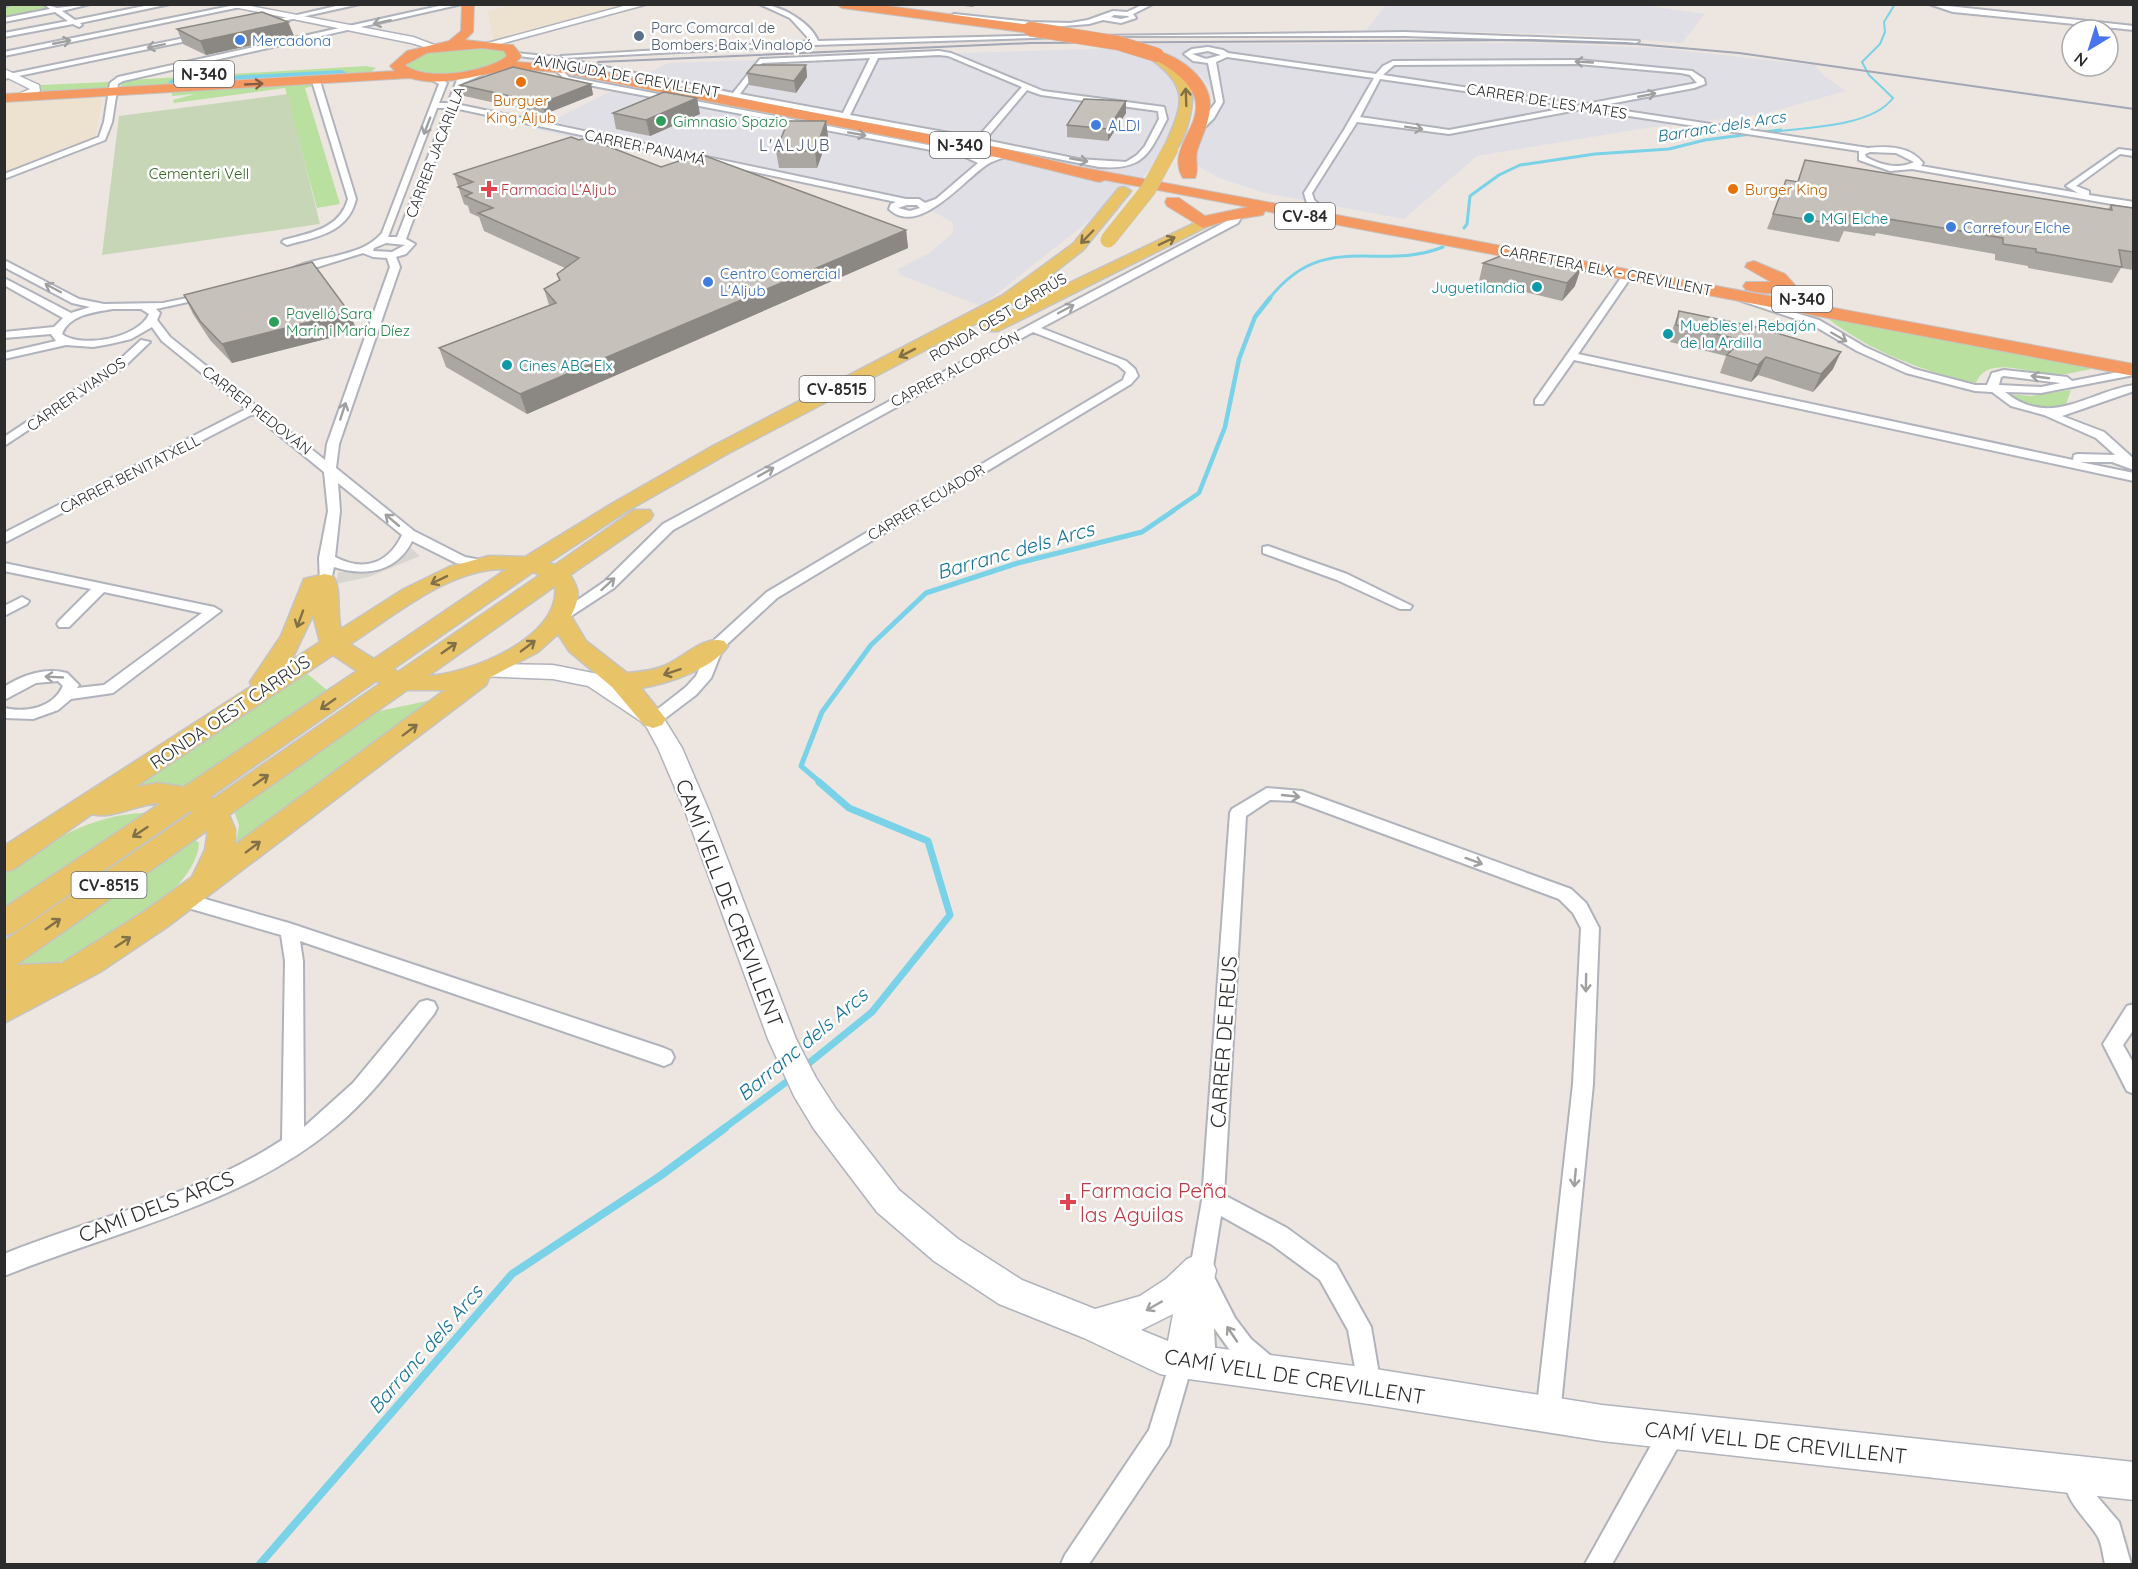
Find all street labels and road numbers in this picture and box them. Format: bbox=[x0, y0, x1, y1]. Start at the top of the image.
street label: AVINGUDA DE CREVILLENT bbox=[533, 50, 721, 102]
road number: N-340 bbox=[174, 61, 234, 87]
street label: CARRER DE LES MATES bbox=[1465, 79, 1629, 123]
street label: CARRER JACARILLA bbox=[401, 83, 469, 220]
street label: CARRER PANAMÁ bbox=[583, 125, 707, 169]
road number: N-340 bbox=[930, 132, 990, 158]
road number: CV-84 bbox=[1275, 203, 1335, 229]
street label: CARRETERA ELX - CREVILLENT bbox=[1498, 240, 1714, 300]
street label: RONDA OEST CARRÚS bbox=[926, 268, 1070, 366]
road number: N-340 bbox=[1772, 286, 1832, 312]
street label: CARRER ALCORCÓN bbox=[887, 327, 1023, 411]
street label: CARRER VIANOS bbox=[23, 353, 129, 435]
street label: CARRER REDOVÁN bbox=[199, 361, 315, 459]
road number: CV-8515 bbox=[800, 376, 874, 402]
street label: CARRER BENITATXELL bbox=[57, 430, 203, 518]
street label: CARRER ECUADOR bbox=[864, 460, 988, 544]
street label: RONDA OEST CARRÚS bbox=[146, 650, 314, 774]
street label: CAMÍ VELL DE CREVILLENT bbox=[671, 775, 789, 1031]
road number: CV-8515 bbox=[72, 872, 146, 898]
street label: CARRER DE REUS bbox=[1204, 955, 1242, 1129]
street label: CAMÍ DELS ARCS bbox=[75, 1164, 237, 1248]
street label: CAMÍ VELL DE CREVILLENT bbox=[1163, 1343, 1427, 1409]
street label: CAMÍ VELL DE CREVILLENT bbox=[1644, 1415, 1908, 1469]

